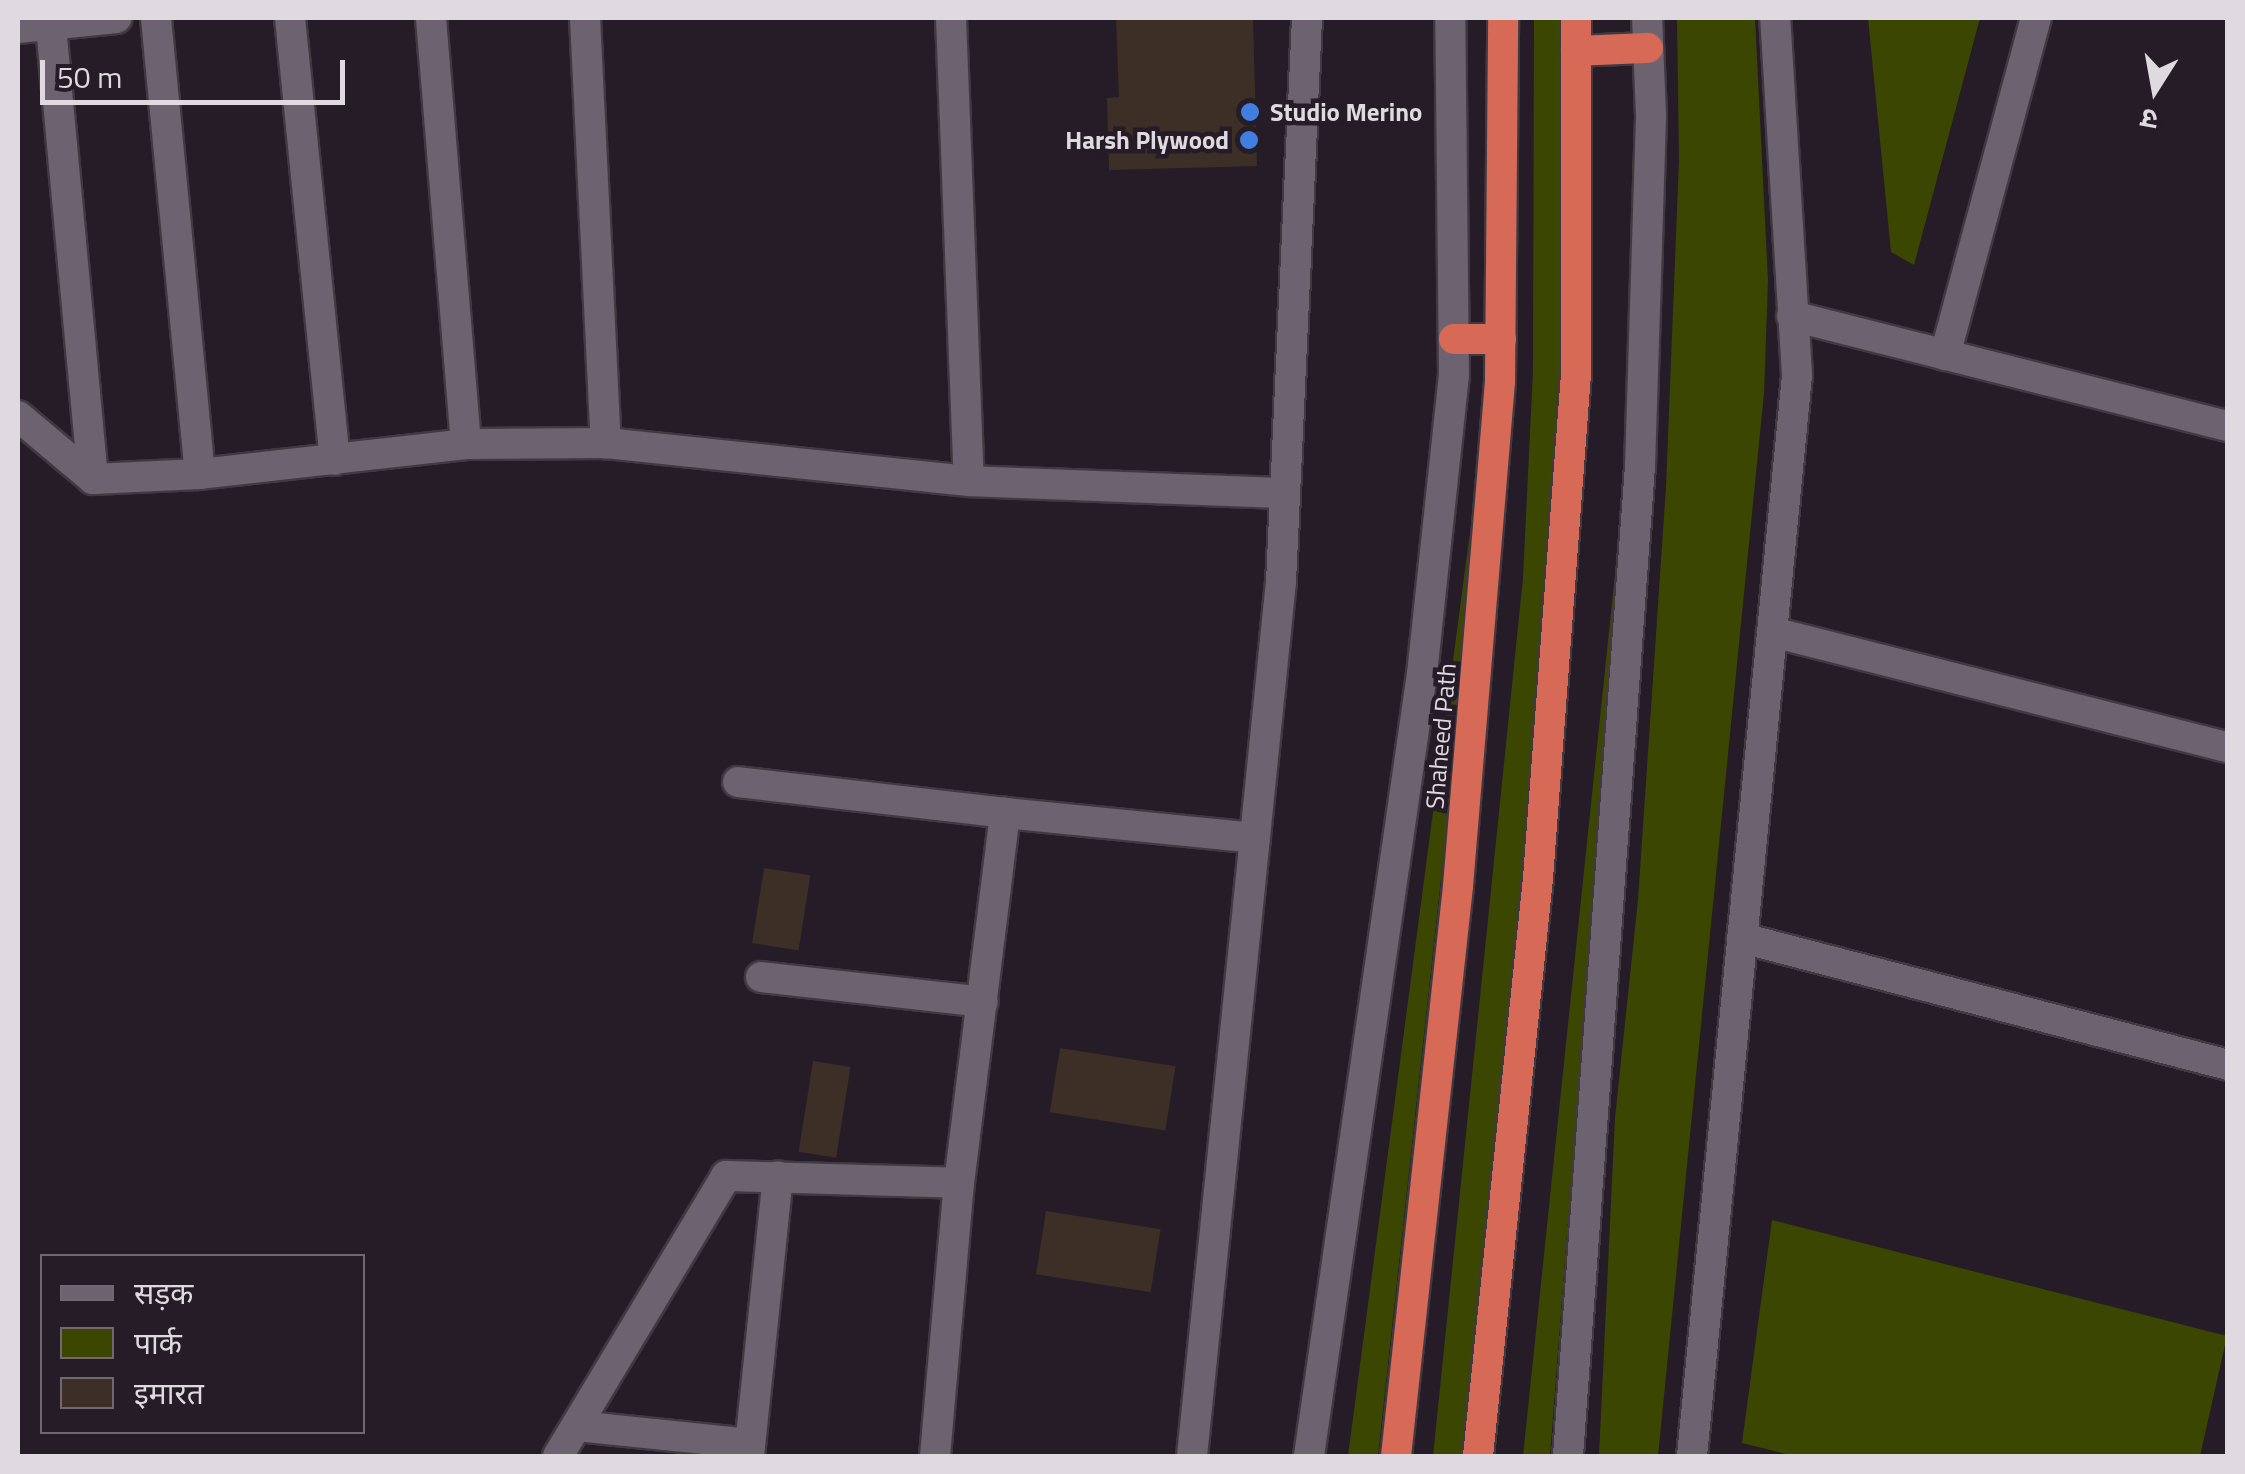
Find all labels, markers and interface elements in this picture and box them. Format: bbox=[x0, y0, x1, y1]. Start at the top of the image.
scale bar bbox=[45, 40, 350, 102]
north arrow bbox=[2105, 40, 2205, 140]
text: 50 m bbox=[57, 54, 122, 100]
place label: Studio Merino bbox=[1270, 97, 1422, 127]
text: उ bbox=[2137, 97, 2161, 143]
marker: Studio Merino bbox=[1239, 101, 1261, 123]
place label: Harsh Plywood bbox=[1065, 125, 1229, 155]
marker: Harsh Plywood bbox=[1238, 129, 1260, 151]
street label: Shaheed Path bbox=[1420, 662, 1462, 810]
legend bbox=[40, 1254, 365, 1434]
text: सड़क bbox=[134, 1270, 193, 1316]
text: पार्क bbox=[134, 1320, 182, 1366]
text: इमारत bbox=[134, 1370, 204, 1416]

